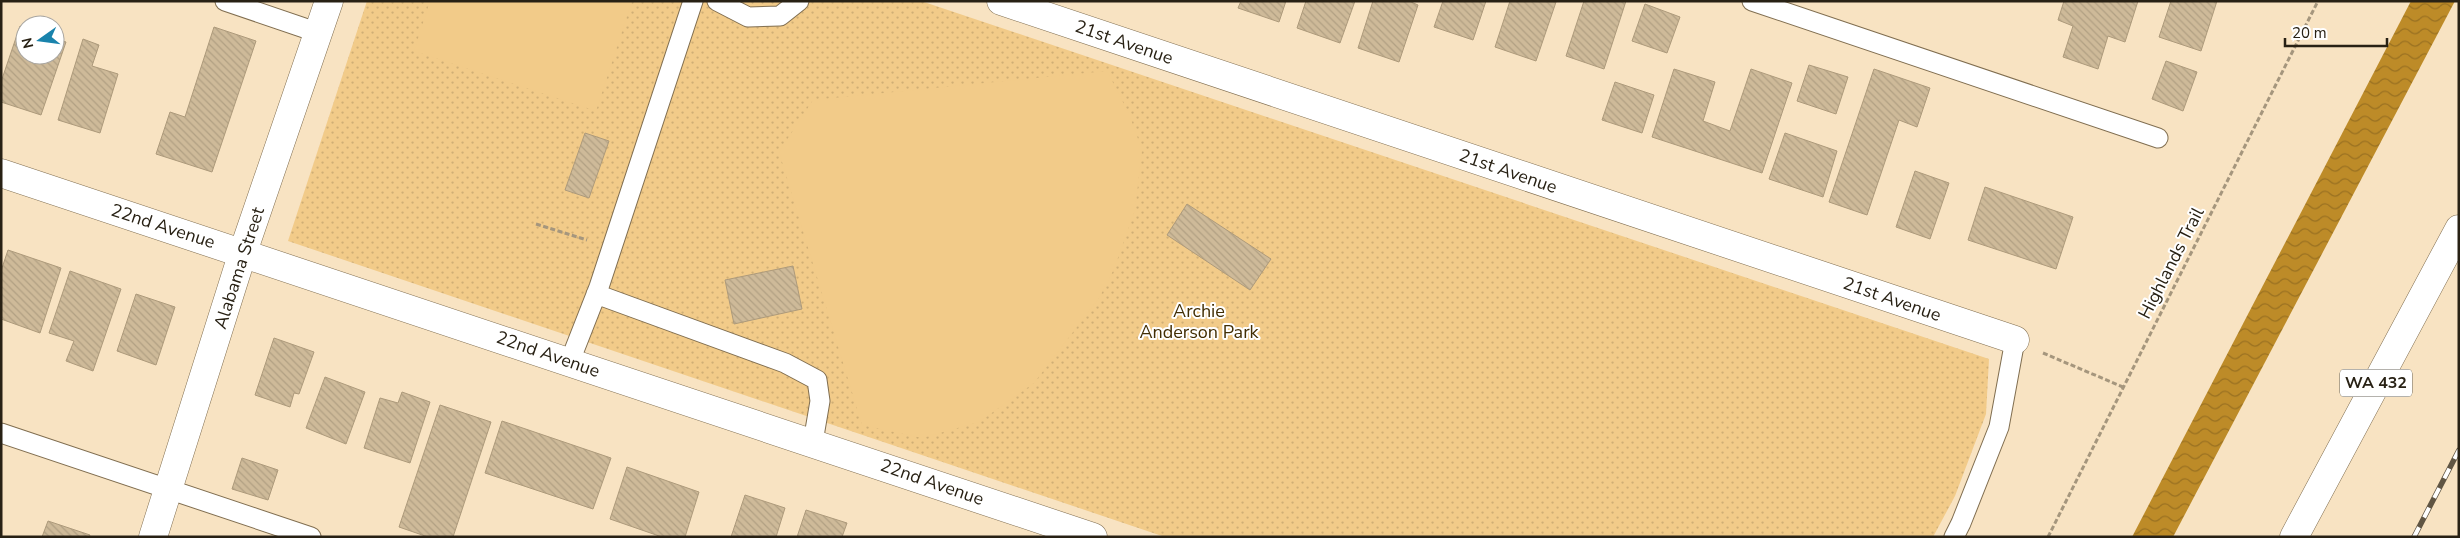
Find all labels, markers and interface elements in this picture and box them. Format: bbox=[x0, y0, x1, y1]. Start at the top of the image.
street label: 21st Avenue bbox=[1072, 14, 1176, 70]
north arrow bbox=[15, 15, 65, 65]
scale bar bbox=[2285, 15, 2388, 47]
text: 20 m bbox=[2292, 23, 2327, 43]
text: N bbox=[17, 36, 38, 50]
street label: 21st Avenue bbox=[1456, 143, 1560, 199]
street label: 22nd Avenue bbox=[108, 198, 218, 254]
street label: Highlands Trail bbox=[2133, 202, 2210, 323]
street label: Alabama Street bbox=[208, 203, 270, 332]
street label: 21st Avenue bbox=[1840, 271, 1944, 327]
park label: Archie Anderson Park bbox=[1139, 299, 1260, 344]
street label: 22nd Avenue bbox=[493, 325, 603, 383]
road number: WA 432 bbox=[2340, 369, 2412, 396]
street label: 22nd Avenue bbox=[877, 453, 987, 511]

